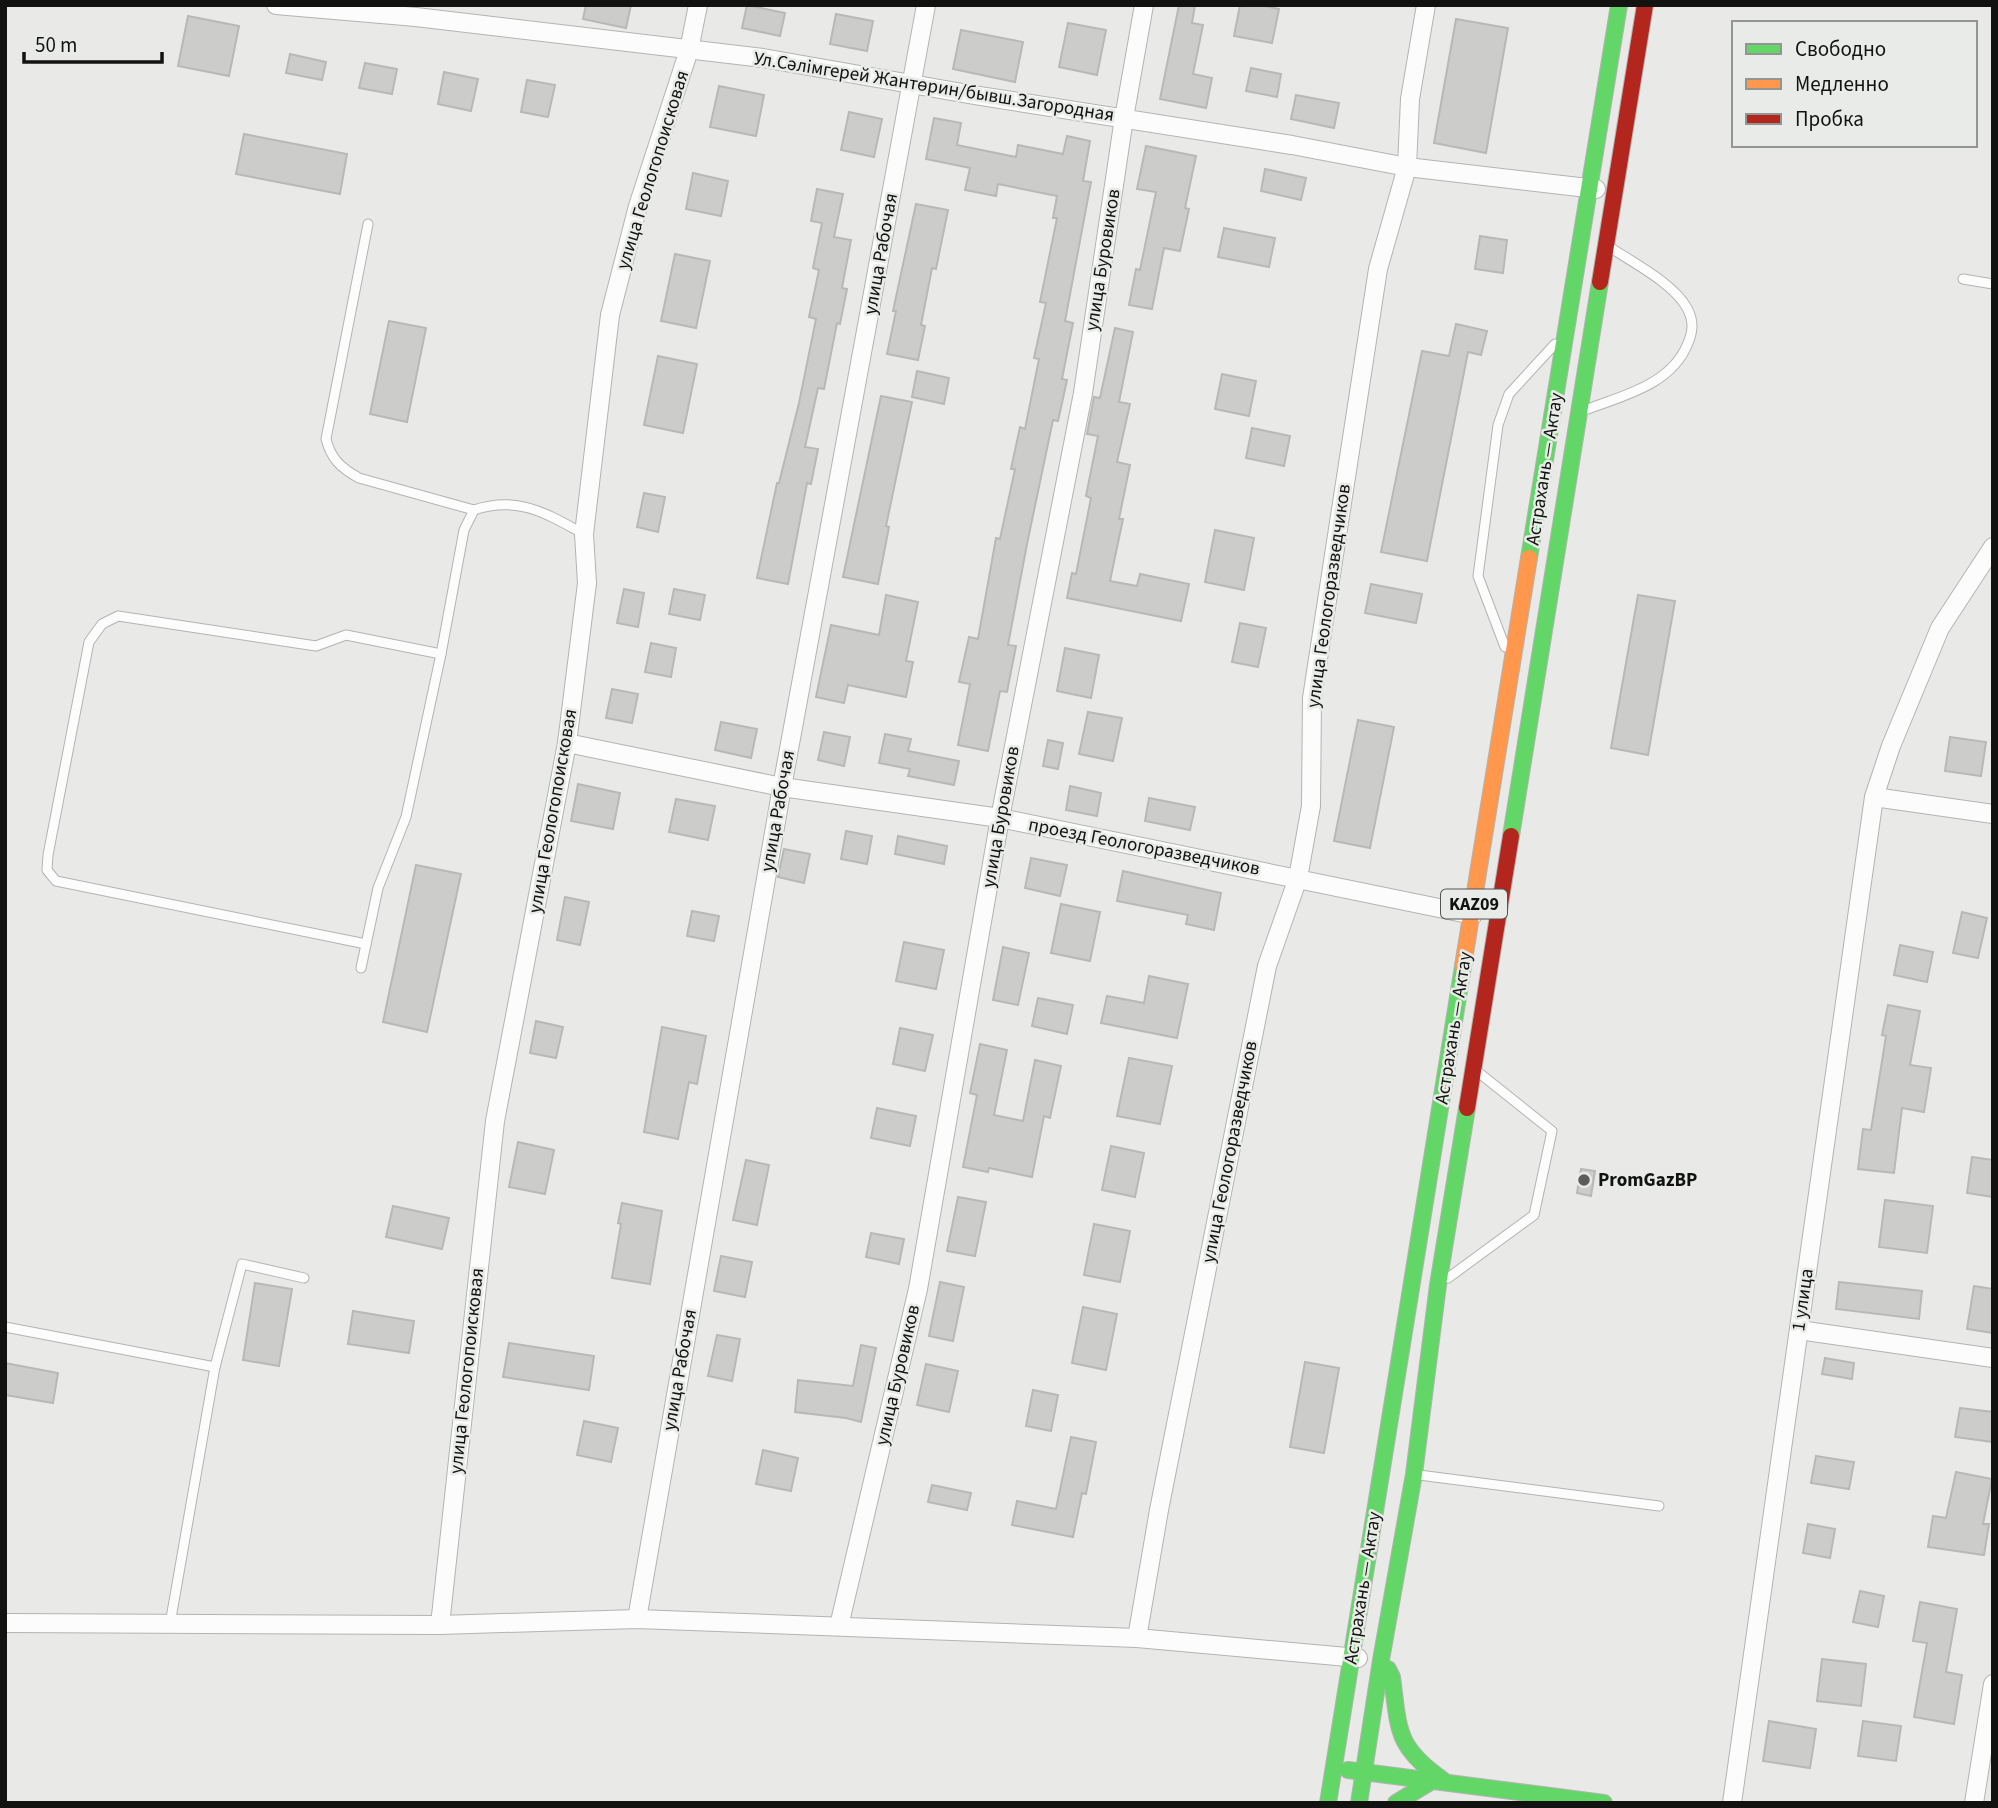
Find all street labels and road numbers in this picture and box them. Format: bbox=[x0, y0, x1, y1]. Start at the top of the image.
street label: Ул.Сәлімгерей Жантөрин/бывш.Загородная bbox=[752, 45, 1116, 129]
street label: улица Геологопоисковая bbox=[610, 67, 696, 273]
street label: улица Буровиков bbox=[1078, 187, 1128, 333]
street label: улица Рабочая bbox=[857, 191, 905, 317]
street label: Астрахань — Актау bbox=[1520, 391, 1570, 547]
street label: улица Геологоразведчиков bbox=[1300, 482, 1358, 710]
street label: улица Геологопоисковая bbox=[522, 707, 584, 915]
street label: улица Буровиков bbox=[975, 744, 1027, 890]
street label: улица Рабочая bbox=[754, 748, 802, 874]
street label: проезд Геологоразведчиков bbox=[1026, 811, 1262, 883]
road number: KAZ09 bbox=[1441, 890, 1507, 918]
street label: Астрахань — Актау bbox=[1429, 950, 1479, 1106]
street label: улица Геологоразведчиков bbox=[1195, 1039, 1265, 1265]
street label: улица Геологопоисковая bbox=[443, 1267, 491, 1475]
street label: 1 улица bbox=[1785, 1267, 1821, 1333]
street label: улица Буровиков bbox=[869, 1302, 927, 1448]
street label: улица Рабочая bbox=[656, 1307, 704, 1433]
street label: Астрахань — Актау bbox=[1338, 1510, 1388, 1666]

